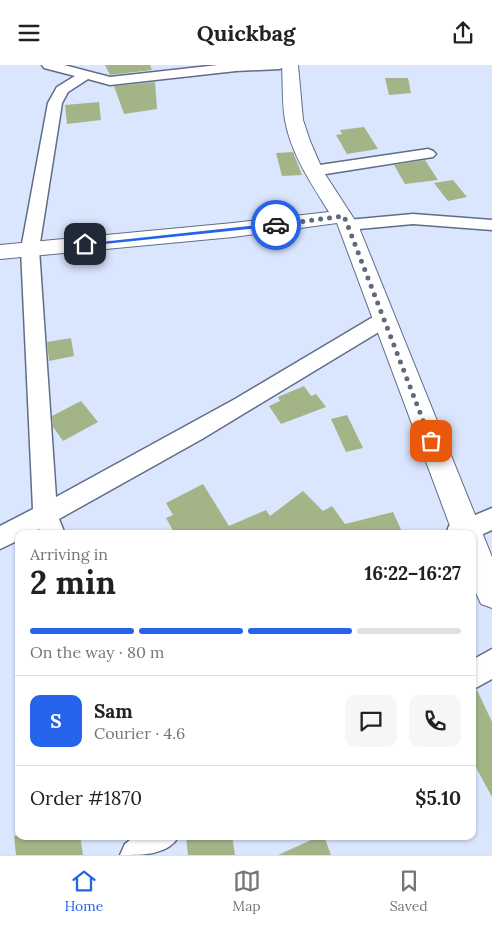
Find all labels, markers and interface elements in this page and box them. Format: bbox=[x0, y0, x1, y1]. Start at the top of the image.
icon: menu bbox=[15, 19, 43, 47]
text: Quickbag bbox=[197, 19, 295, 47]
icon: share bbox=[449, 19, 477, 47]
courier bbox=[251, 200, 301, 250]
icon: car bbox=[262, 211, 290, 239]
pin bbox=[64, 223, 106, 265]
icon: home bbox=[71, 230, 99, 258]
pin bbox=[410, 420, 452, 462]
icon: bag bbox=[417, 427, 445, 455]
text: Arriving in bbox=[30, 544, 108, 564]
text: 16:22–16:27 bbox=[365, 561, 461, 585]
text: 2 min bbox=[30, 562, 116, 603]
text: On the way · 80 m bbox=[30, 642, 164, 662]
button: chat bbox=[345, 695, 397, 747]
button: phone bbox=[409, 695, 461, 747]
text: Sam bbox=[94, 699, 133, 723]
text: S bbox=[50, 709, 62, 733]
text: Courier · 4.6 bbox=[94, 723, 185, 743]
text: Order #1870 bbox=[30, 786, 142, 810]
text: $5.10 bbox=[415, 786, 461, 810]
tab: Home bbox=[64, 867, 103, 915]
tab: Map bbox=[232, 867, 261, 915]
tab: Saved bbox=[390, 867, 428, 915]

